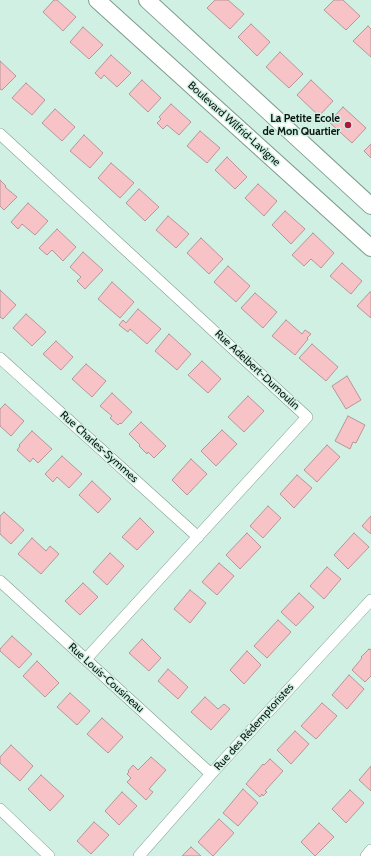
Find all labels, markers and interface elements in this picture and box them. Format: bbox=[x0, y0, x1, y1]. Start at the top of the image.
street label: Boulevard Wilfrid-Lavigne bbox=[185, 79, 283, 169]
place label: La Petite Ecole de Mon Quartier bbox=[263, 112, 340, 138]
marker: La Petite Ecole de Mon Quartier bbox=[343, 120, 353, 130]
street label: Rue Adelbert-Dumoulin bbox=[212, 327, 302, 413]
street label: Rue Charles-Symmes bbox=[57, 409, 141, 485]
street label: Rue Louis-Cousineau bbox=[65, 641, 147, 715]
street label: Rue des Rédemptoristes bbox=[211, 681, 297, 773]

